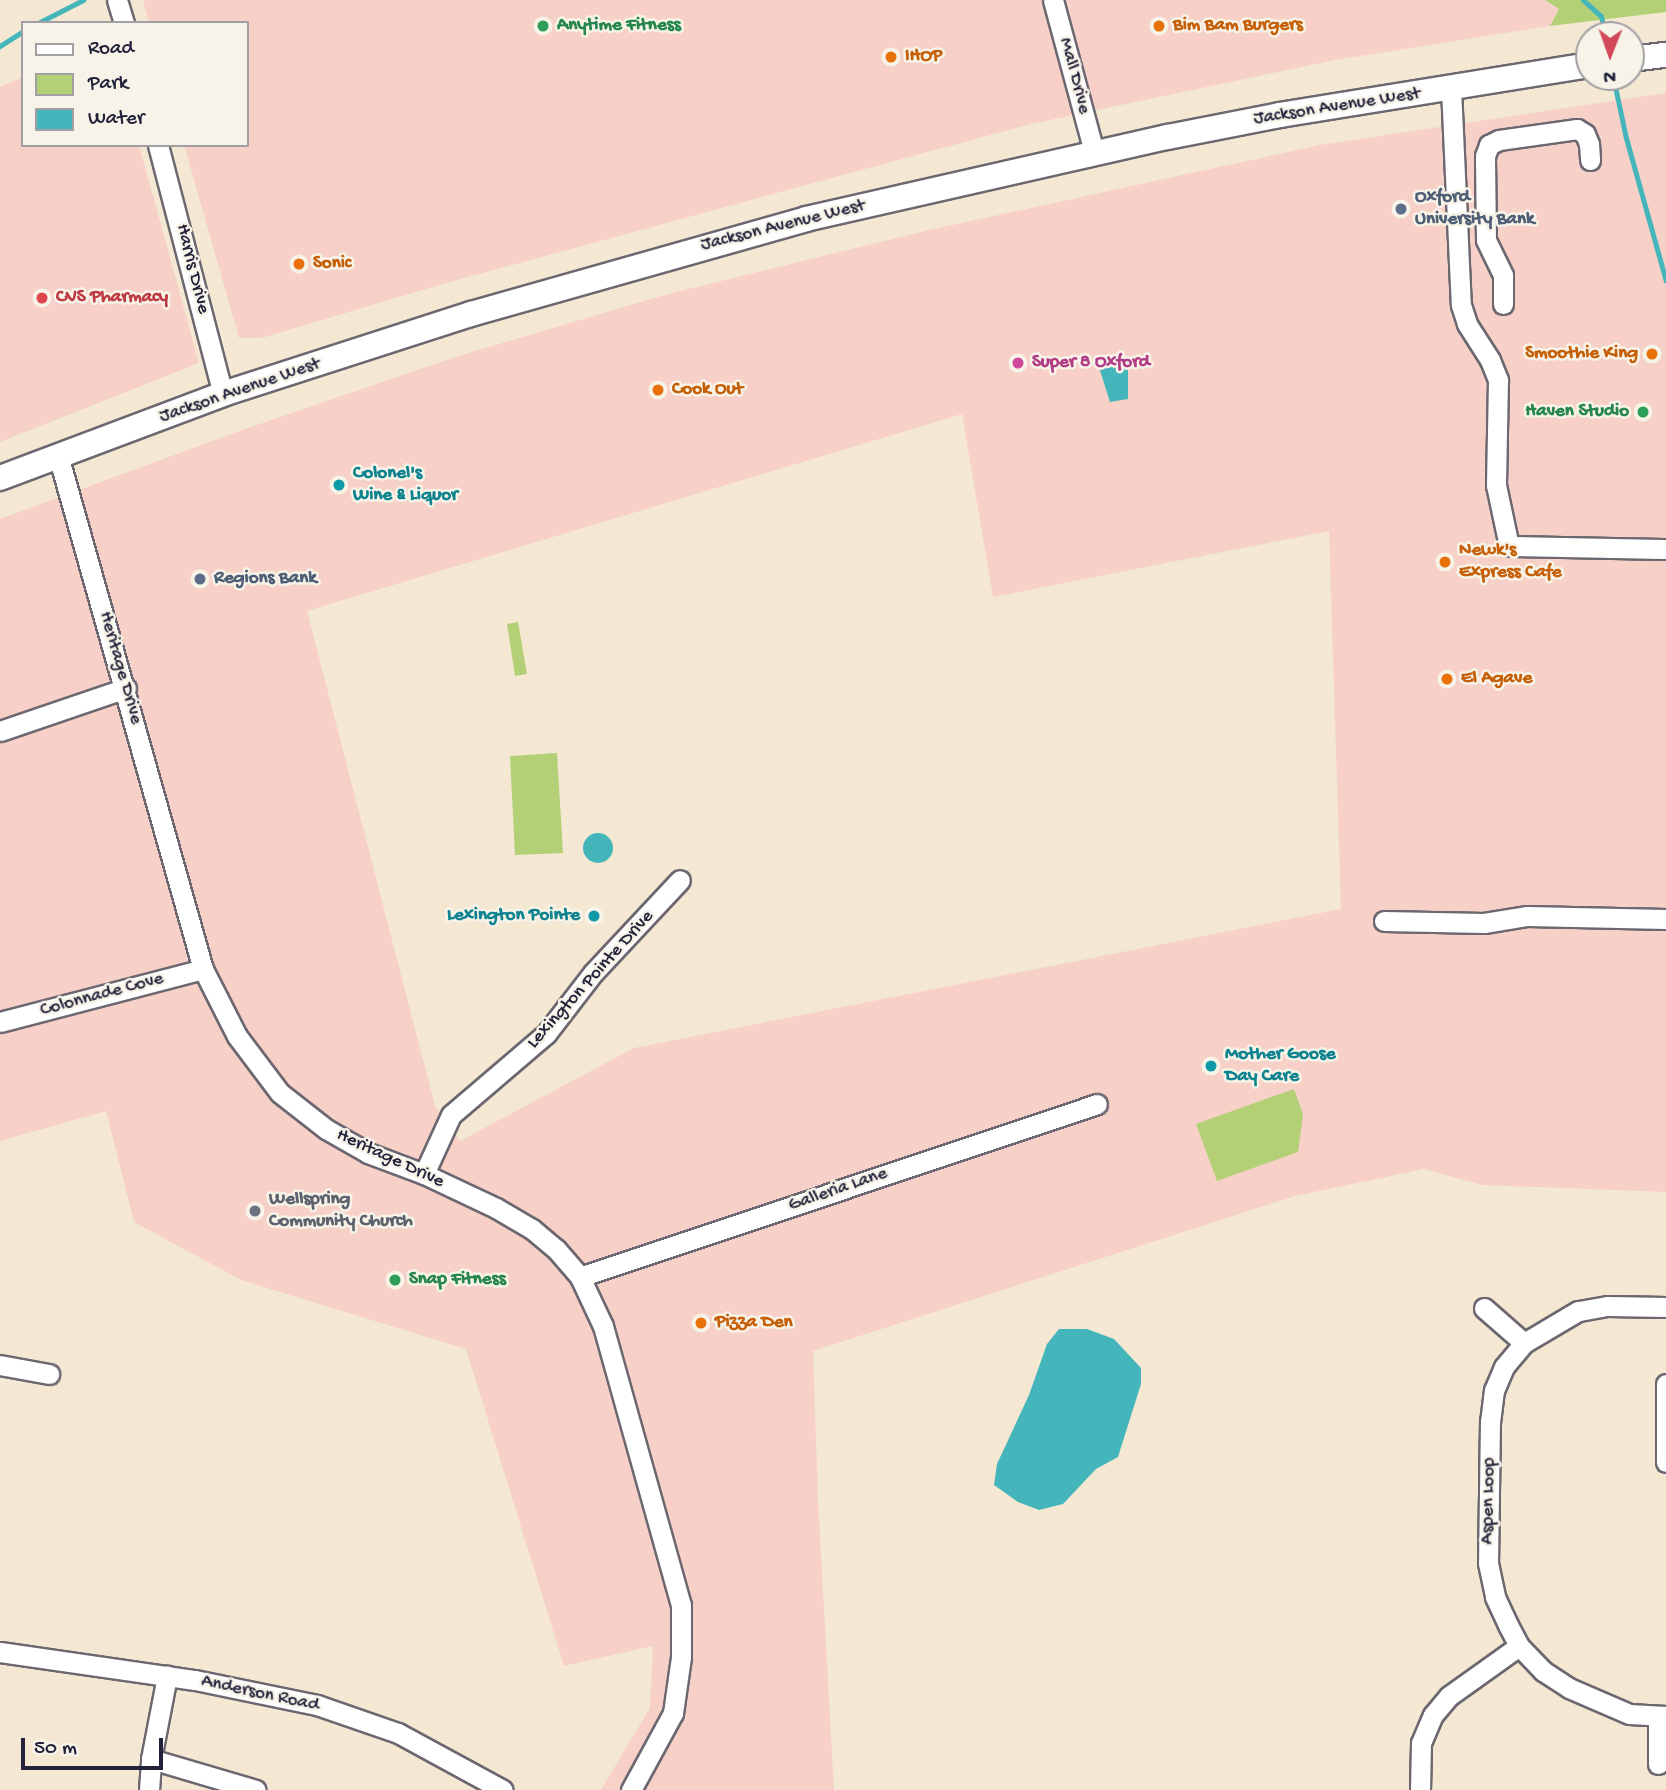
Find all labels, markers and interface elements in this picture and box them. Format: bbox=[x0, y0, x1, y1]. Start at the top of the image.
place label: Anytime Fitness bbox=[557, 15, 681, 37]
place label: Bim Bam Burgers bbox=[1173, 15, 1303, 37]
marker: Anytime Fitness bbox=[535, 18, 551, 34]
marker: Bim Bam Burgers bbox=[1151, 18, 1167, 34]
legend bbox=[21, 21, 248, 147]
north arrow bbox=[1575, 21, 1645, 91]
street label: Mall Drive bbox=[1053, 35, 1095, 117]
text: Road bbox=[88, 37, 134, 62]
place label: IHOP bbox=[905, 46, 942, 68]
marker: IHOP bbox=[883, 49, 899, 65]
text: N bbox=[1603, 64, 1616, 87]
text: Park bbox=[88, 72, 128, 97]
street label: Jackson Avenue West bbox=[1252, 83, 1422, 131]
text: Water bbox=[88, 107, 144, 132]
place label: Oxford University Bank bbox=[1415, 187, 1535, 231]
street label: Jackson Avenue West bbox=[699, 195, 867, 257]
marker: Oxford University Bank bbox=[1393, 201, 1409, 217]
street label: Harris Drive bbox=[170, 222, 214, 316]
place label: Sonic bbox=[313, 253, 351, 275]
marker: Sonic bbox=[291, 256, 307, 272]
place label: CVS Pharmacy bbox=[56, 287, 168, 309]
marker: CVS Pharmacy bbox=[34, 290, 50, 306]
place label: Smoothie King bbox=[1525, 343, 1638, 365]
marker: Smoothie King bbox=[1644, 346, 1660, 362]
place label: Super 8 Oxford bbox=[1032, 352, 1150, 374]
street label: Jackson Avenue West bbox=[157, 353, 323, 429]
marker: Super 8 Oxford bbox=[1010, 355, 1026, 371]
place label: Cook Out bbox=[672, 379, 743, 401]
marker: Cook Out bbox=[650, 382, 666, 398]
place label: Haven Studio bbox=[1525, 401, 1629, 423]
marker: Haven Studio bbox=[1635, 404, 1651, 420]
place label: Colonel's Wine & Liquor bbox=[353, 463, 458, 507]
marker: Colonel's Wine & Liquor bbox=[331, 477, 347, 493]
place label: Newk's Express Cafe bbox=[1459, 540, 1562, 584]
marker: Newk's Express Cafe bbox=[1437, 554, 1453, 570]
place label: Regions Bank bbox=[214, 568, 317, 590]
marker: Regions Bank bbox=[192, 571, 208, 587]
street label: Heritage Drive bbox=[93, 609, 147, 727]
place label: El Agave bbox=[1461, 668, 1532, 690]
marker: El Agave bbox=[1439, 671, 1455, 687]
place label: Lexington Pointe bbox=[447, 905, 580, 927]
street label: Lexington Pointe Drive bbox=[523, 906, 659, 1054]
marker: Lexington Pointe bbox=[586, 908, 602, 924]
street label: Colonnade Cove bbox=[38, 968, 166, 1022]
place label: Mother Goose Day Care bbox=[1225, 1044, 1336, 1088]
marker: Mother Goose Day Care bbox=[1203, 1058, 1219, 1074]
street label: Heritage Drive bbox=[332, 1124, 448, 1194]
street label: Galleria Lane bbox=[786, 1162, 890, 1218]
place label: Wellspring Community Church bbox=[269, 1189, 413, 1233]
marker: Wellspring Community Church bbox=[247, 1203, 263, 1219]
place label: Snap Fitness bbox=[409, 1269, 506, 1291]
marker: Snap Fitness bbox=[387, 1272, 403, 1288]
place label: Pizza Den bbox=[715, 1312, 793, 1334]
marker: Pizza Den bbox=[693, 1315, 709, 1331]
street label: Aspen Loop bbox=[1477, 1457, 1501, 1545]
street label: Anderson Road bbox=[199, 1670, 321, 1718]
scale bar bbox=[24, 1724, 166, 1768]
text: 50 m bbox=[34, 1737, 77, 1762]

